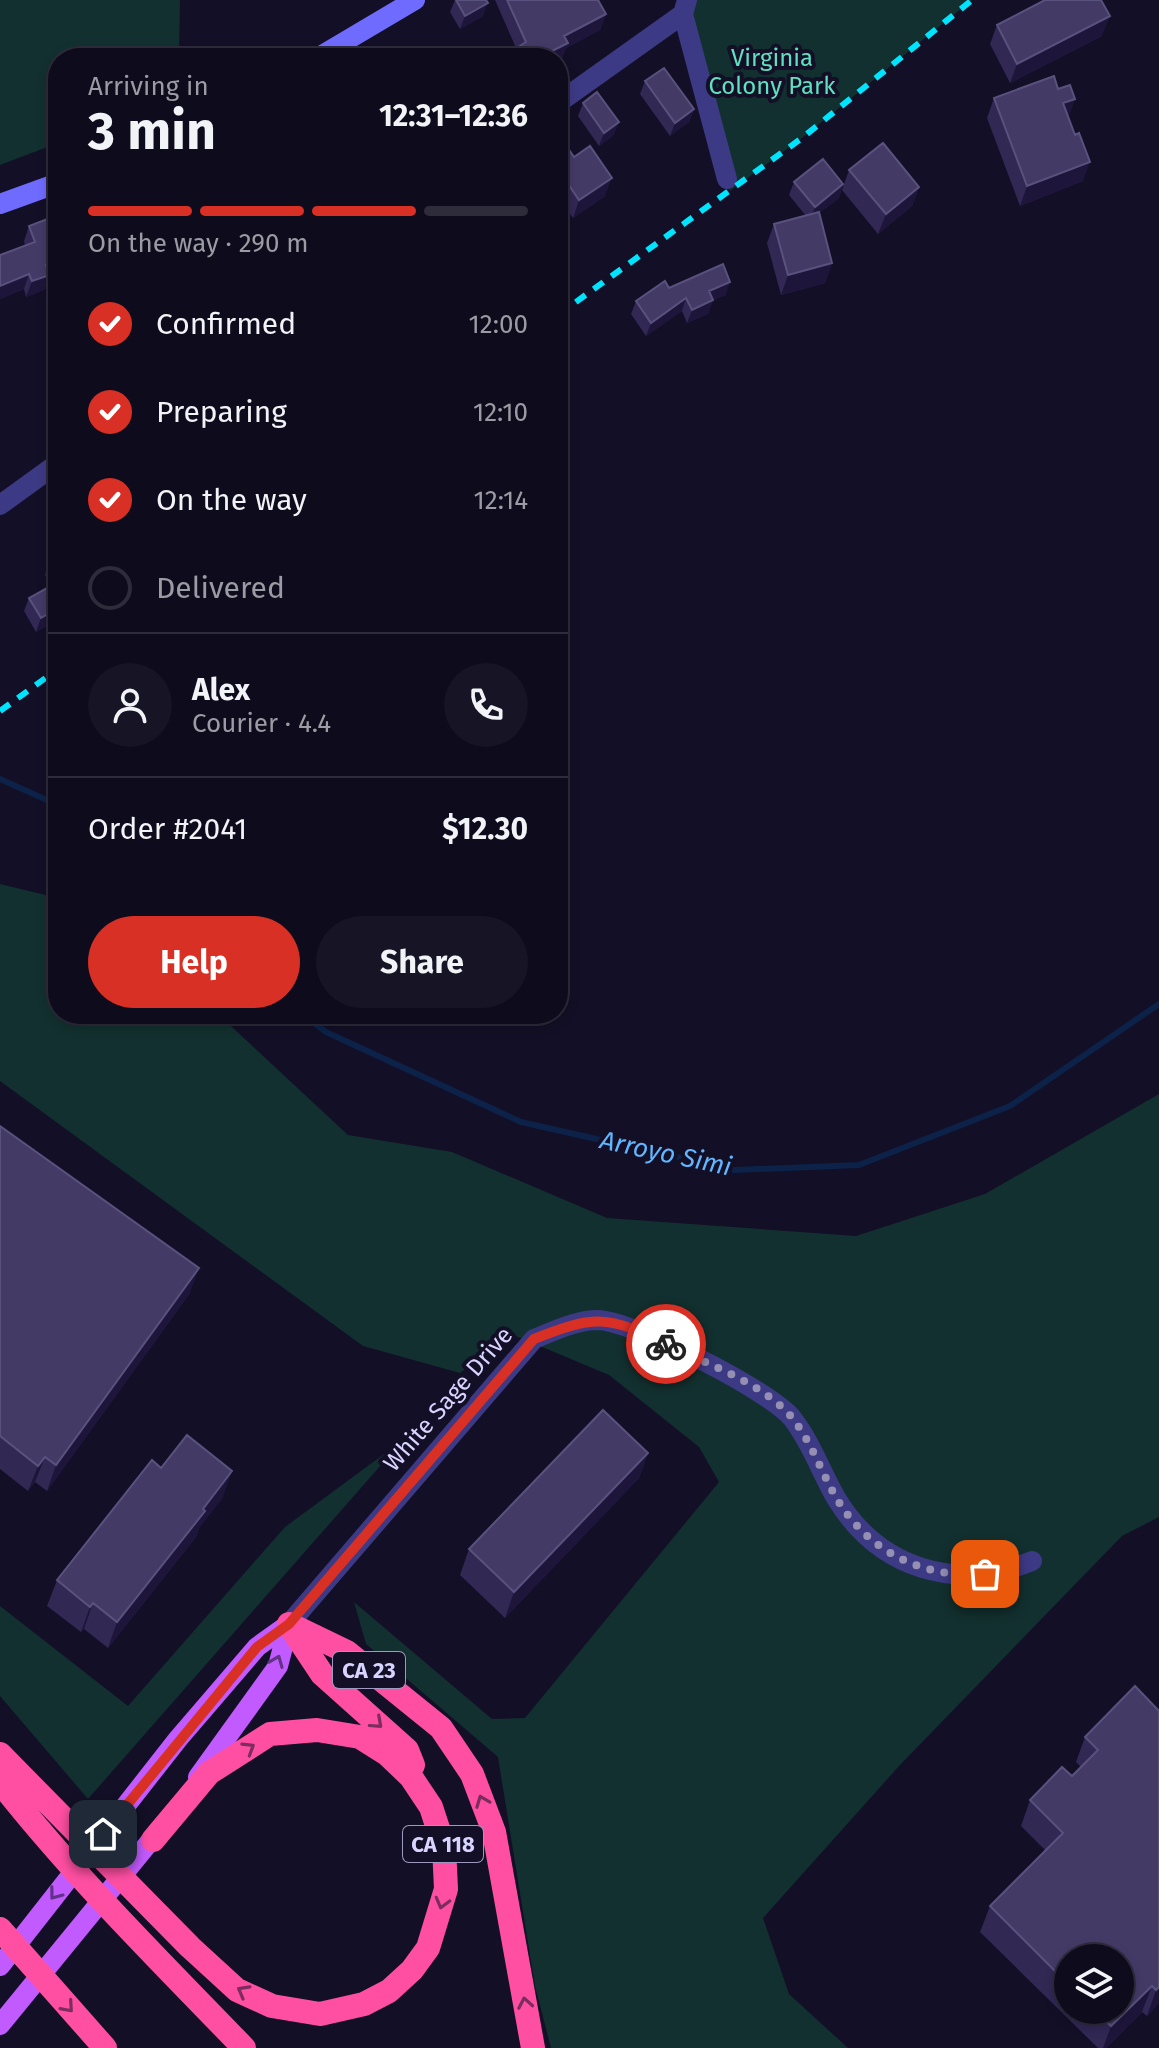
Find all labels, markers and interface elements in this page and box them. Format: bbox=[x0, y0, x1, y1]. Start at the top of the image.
park label: Virginia Colony Park bbox=[708, 44, 836, 100]
text: Arriving in bbox=[88, 71, 209, 102]
text: 12:31–12:36 bbox=[379, 98, 528, 134]
text: 3 min bbox=[88, 100, 216, 163]
text: On the way · 290 m bbox=[88, 228, 309, 259]
icon: check bbox=[88, 302, 132, 346]
text: Confirmed bbox=[156, 306, 296, 342]
text: 12:00 bbox=[469, 309, 528, 340]
icon: check bbox=[88, 390, 132, 434]
text: Preparing bbox=[156, 394, 287, 430]
text: 12:10 bbox=[473, 397, 528, 428]
icon: check bbox=[88, 478, 132, 522]
text: On the way bbox=[156, 482, 307, 518]
text: 12:14 bbox=[474, 485, 528, 516]
text: Delivered bbox=[156, 570, 285, 606]
button: person bbox=[88, 663, 172, 747]
button: phone bbox=[444, 663, 528, 747]
text: Alex bbox=[192, 672, 250, 708]
text: Courier · 4.4 bbox=[192, 708, 331, 739]
text: Order #2041 bbox=[88, 811, 247, 847]
text: $12.30 bbox=[442, 811, 528, 847]
button: Help bbox=[88, 916, 300, 1008]
button: Share bbox=[316, 916, 528, 1008]
water label: Arroyo Simi bbox=[596, 1124, 734, 1183]
courier bbox=[626, 1304, 706, 1384]
street label: White Sage Drive bbox=[378, 1321, 518, 1477]
icon: bike bbox=[644, 1322, 688, 1366]
pin bbox=[951, 1540, 1019, 1608]
icon: bag bbox=[963, 1552, 1007, 1596]
road number: CA 23 bbox=[333, 1652, 405, 1688]
one-way arrow bbox=[268, 1655, 284, 1670]
one-way arrow bbox=[368, 1714, 383, 1728]
one-way arrow bbox=[240, 1742, 254, 1757]
one-way arrow bbox=[475, 1795, 492, 1809]
pin bbox=[69, 1800, 137, 1868]
icon: home bbox=[81, 1812, 125, 1856]
road number: CA 118 bbox=[403, 1826, 483, 1862]
one-way arrow bbox=[51, 1885, 65, 1899]
one-way arrow bbox=[435, 1895, 452, 1909]
map controls bbox=[1054, 1944, 1134, 2024]
button: layers bbox=[1054, 1944, 1134, 2024]
one-way arrow bbox=[237, 1986, 251, 2001]
one-way arrow bbox=[59, 1997, 73, 2012]
one-way arrow bbox=[517, 1997, 534, 2010]

